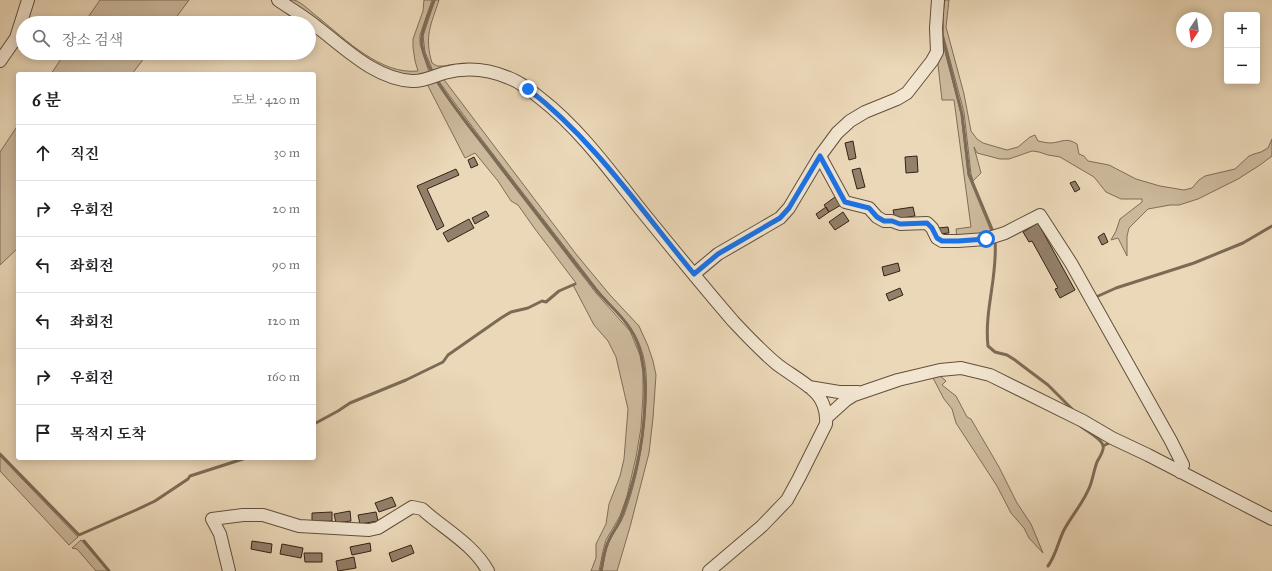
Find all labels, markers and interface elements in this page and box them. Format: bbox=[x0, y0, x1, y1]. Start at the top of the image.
north arrow bbox=[1176, 12, 1212, 48]
map controls bbox=[1224, 12, 1260, 84]
button: + bbox=[1224, 12, 1260, 48]
search box bbox=[16, 16, 316, 60]
icon: search bbox=[30, 27, 52, 49]
text: 장소 검색 bbox=[62, 31, 123, 49]
button: − bbox=[1224, 48, 1260, 84]
route end bbox=[519, 80, 537, 98]
text: 6 분 bbox=[32, 90, 61, 111]
text: 도보 · 420 m bbox=[232, 92, 300, 108]
icon: ahead bbox=[32, 142, 54, 164]
text: 직진 bbox=[70, 145, 99, 163]
text: 30 m bbox=[274, 145, 300, 161]
icon: right bbox=[32, 198, 54, 220]
text: 우회전 bbox=[70, 201, 113, 219]
text: 20 m bbox=[272, 201, 300, 217]
route start bbox=[977, 230, 995, 248]
icon: left bbox=[32, 254, 54, 276]
text: 좌회전 bbox=[70, 257, 113, 275]
text: 90 m bbox=[272, 257, 300, 273]
icon: left bbox=[32, 310, 54, 332]
text: 좌회전 bbox=[70, 313, 113, 331]
text: 120 m bbox=[267, 313, 300, 329]
icon: right bbox=[32, 366, 54, 388]
text: 우회전 bbox=[70, 369, 113, 387]
text: 160 m bbox=[267, 369, 300, 385]
icon: arrive bbox=[32, 422, 54, 444]
text: 목적지 도착 bbox=[70, 425, 146, 443]

